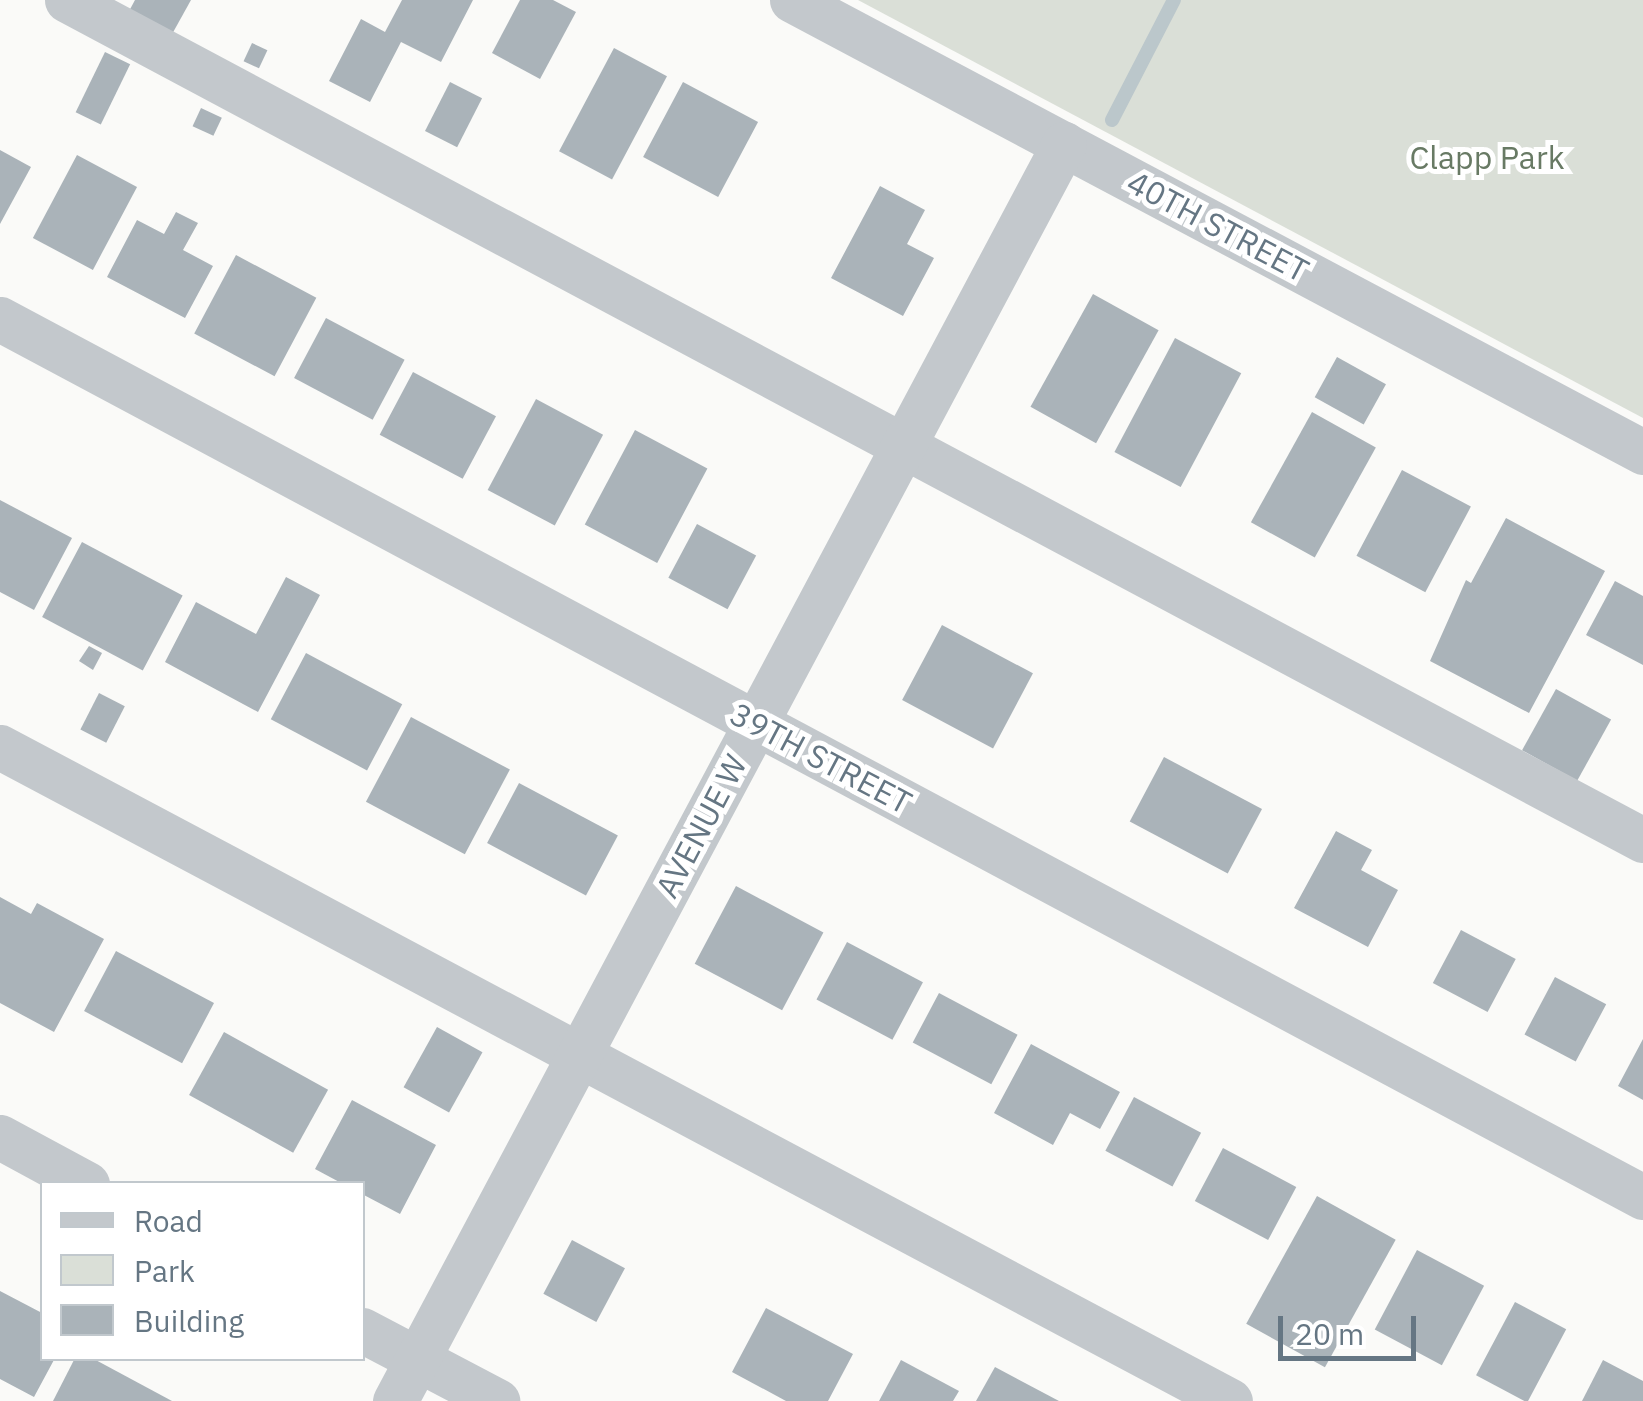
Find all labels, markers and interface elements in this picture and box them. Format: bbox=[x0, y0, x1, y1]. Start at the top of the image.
park label: Clapp Park bbox=[1409, 138, 1565, 176]
street label: 40TH STREET bbox=[1121, 162, 1315, 290]
street label: 39TH STREET bbox=[724, 694, 918, 822]
street label: AVENUE W bbox=[647, 748, 755, 904]
legend bbox=[40, 1181, 365, 1361]
text: Road bbox=[134, 1201, 203, 1240]
text: Park bbox=[134, 1251, 195, 1290]
scale bar bbox=[1283, 1296, 1420, 1358]
text: Building bbox=[134, 1301, 244, 1340]
text: 20 m bbox=[1295, 1314, 1364, 1353]

